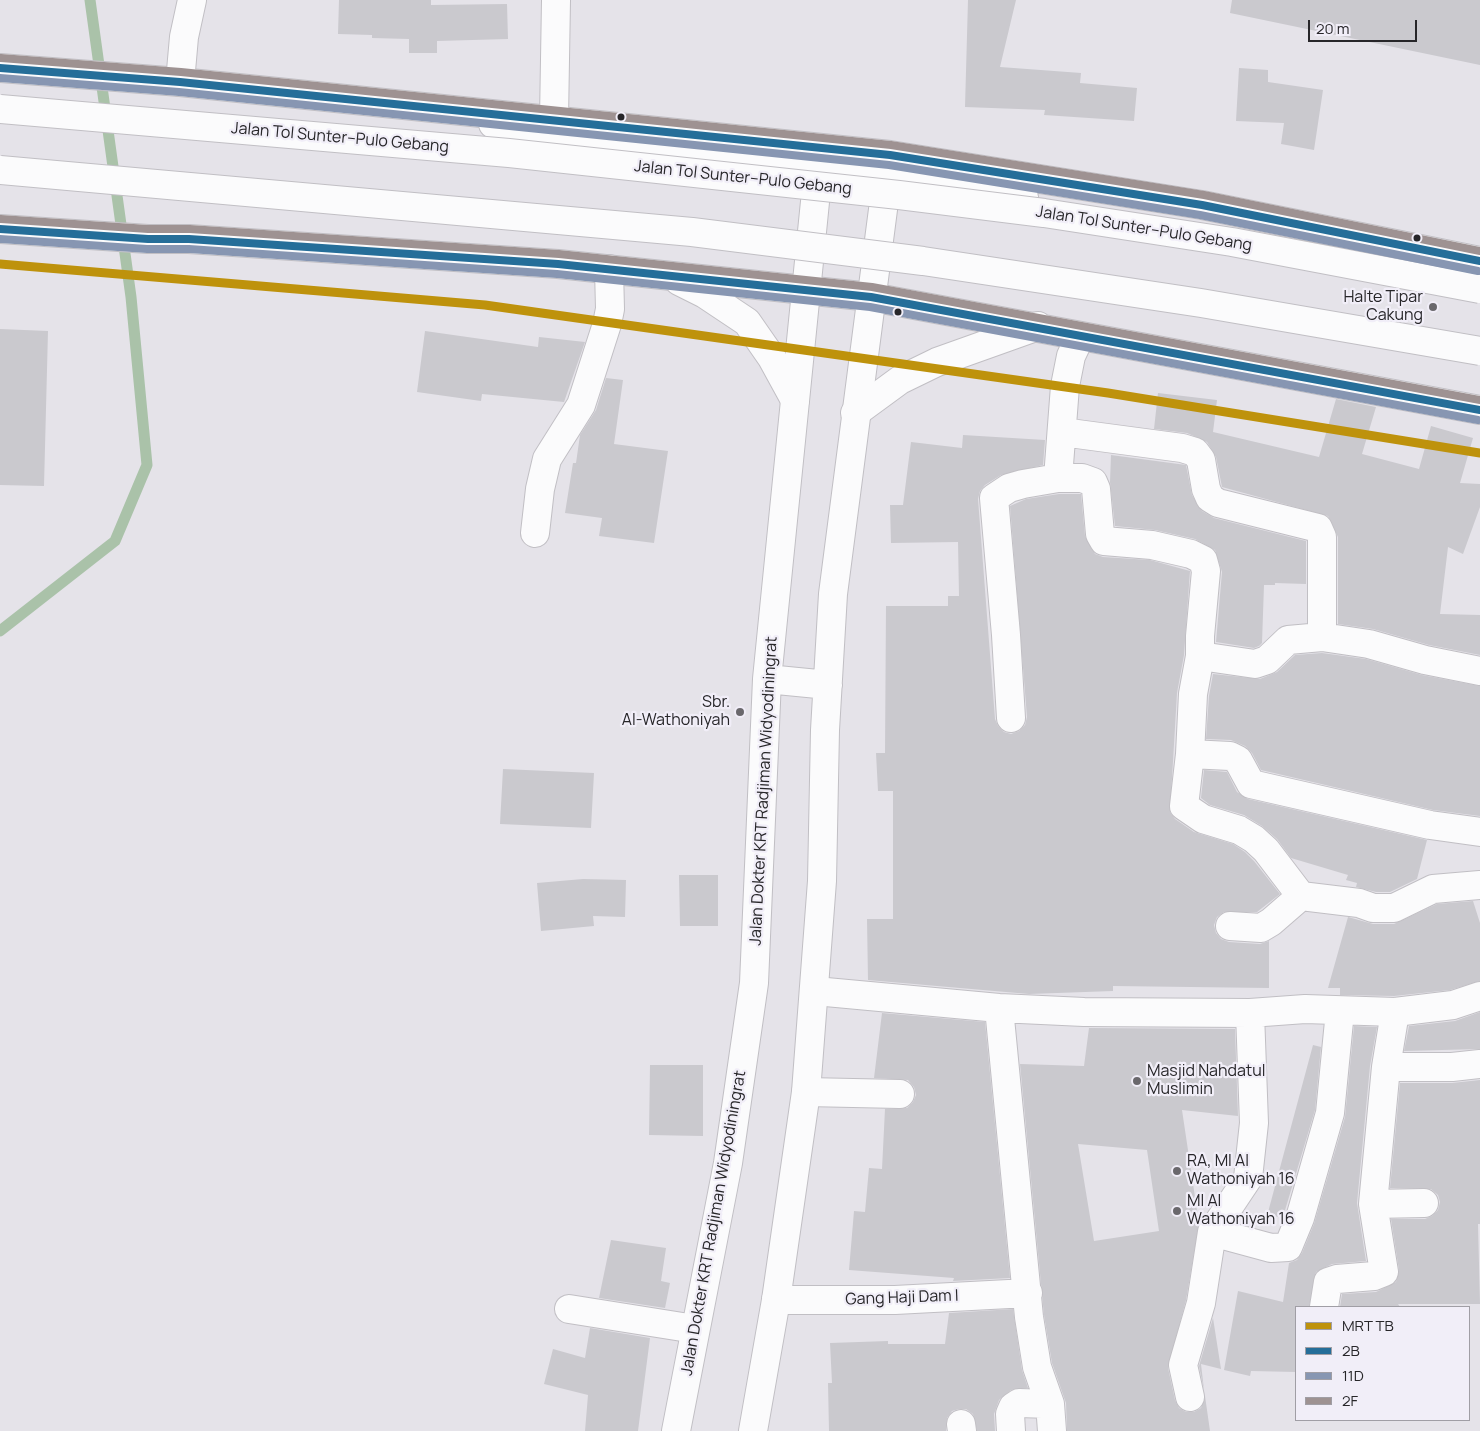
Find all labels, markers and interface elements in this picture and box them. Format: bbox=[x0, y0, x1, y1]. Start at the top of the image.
scale bar bbox=[1310, 10, 1419, 42]
text: 20 m bbox=[1316, 18, 1349, 39]
unlabelled marker bbox=[616, 112, 626, 122]
street label: Jalan Tol Sunter–Pulo Gebang bbox=[230, 119, 450, 157]
street label: Jalan Tol Sunter–Pulo Gebang bbox=[633, 157, 853, 199]
street label: Jalan Tol Sunter–Pulo Gebang bbox=[1035, 202, 1253, 256]
unlabelled marker bbox=[1412, 233, 1422, 243]
place label: Halte Tipar Cakung bbox=[1343, 288, 1423, 326]
marker: Halte Tipar Cakung bbox=[1427, 301, 1439, 313]
unlabelled marker bbox=[893, 307, 903, 317]
street label: Jalan Dokter KRT Radjiman Widyodiningrat bbox=[746, 636, 782, 946]
place label: Sbr. Al-Wathoniyah bbox=[622, 693, 730, 731]
marker: Sbr. Al-Wathoniyah bbox=[734, 706, 746, 718]
place label: Masjid Nahdatul Muslimin bbox=[1147, 1062, 1266, 1100]
street label: Jalan Dokter KRT Radjiman Widyodiningrat bbox=[678, 1069, 750, 1377]
marker: Masjid Nahdatul Muslimin bbox=[1131, 1075, 1143, 1087]
place label: RA, MI Al Wathoniyah 16 bbox=[1187, 1152, 1295, 1190]
marker: RA, MI Al Wathoniyah 16 bbox=[1171, 1165, 1183, 1177]
place label: MI Al Wathoniyah 16 bbox=[1187, 1192, 1295, 1230]
marker: MI Al Wathoniyah 16 bbox=[1171, 1205, 1183, 1217]
street label: Gang Haji Dam I bbox=[845, 1286, 959, 1310]
legend bbox=[1295, 1306, 1470, 1421]
text: MRT TB bbox=[1342, 1315, 1394, 1336]
text: 2B bbox=[1342, 1340, 1360, 1361]
text: 11D bbox=[1342, 1365, 1364, 1386]
text: 2F bbox=[1342, 1390, 1358, 1411]

